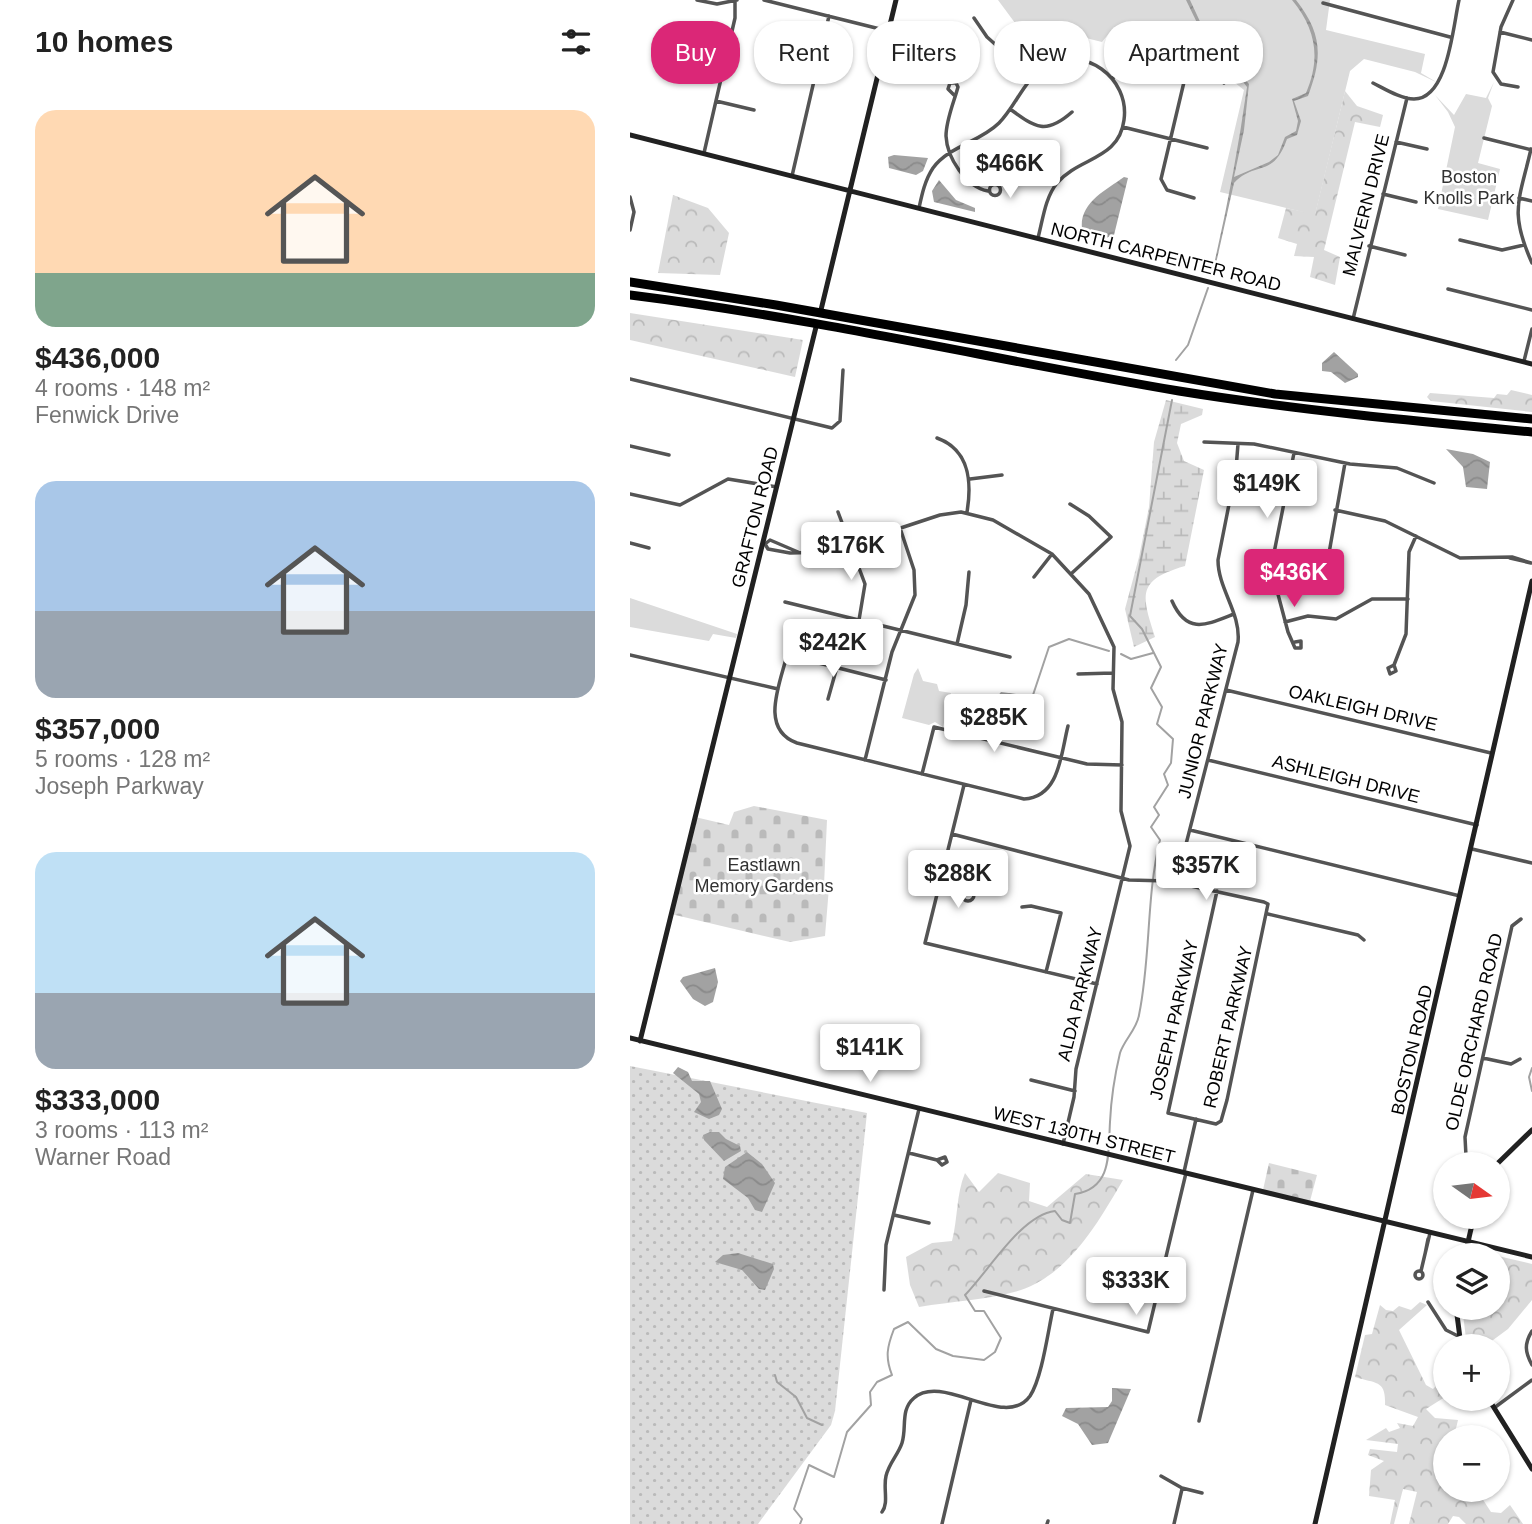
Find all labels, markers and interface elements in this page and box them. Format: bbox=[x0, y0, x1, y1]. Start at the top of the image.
chip: Buy bbox=[651, 21, 740, 84]
chip: Rent bbox=[754, 21, 853, 84]
chip: Filters bbox=[867, 21, 980, 84]
chip: New bbox=[994, 21, 1090, 84]
chip: Apartment bbox=[1104, 21, 1263, 84]
icon: filters bbox=[557, 23, 595, 61]
text: 10 homes bbox=[35, 25, 173, 58]
street label: MALVERN DRIVE bbox=[1339, 132, 1393, 278]
pin: $466K bbox=[961, 140, 1059, 200]
text: $466K bbox=[976, 150, 1044, 176]
icon: home bbox=[252, 156, 378, 282]
park label: Boston Knolls Park bbox=[1423, 167, 1516, 208]
street label: NORTH CARPENTER ROAD bbox=[1049, 219, 1283, 295]
text: $436,000 bbox=[35, 341, 160, 374]
text: 4 rooms · 148 m² bbox=[35, 375, 210, 401]
text: Fenwick Drive bbox=[35, 402, 179, 428]
street label: GRAFTON ROAD bbox=[728, 444, 782, 590]
pin: $149K bbox=[1218, 461, 1316, 520]
text: $149K bbox=[1233, 470, 1301, 496]
pin: $176K bbox=[802, 522, 900, 582]
icon: home bbox=[252, 527, 378, 653]
text: $176K bbox=[817, 532, 885, 558]
pin: $436K bbox=[1245, 550, 1343, 609]
text: $436K bbox=[1260, 559, 1328, 585]
pin: $242K bbox=[784, 620, 882, 679]
text: $242K bbox=[799, 629, 867, 655]
street label: JUNIOR PARKWAY bbox=[1174, 642, 1232, 800]
street label: OAKLEIGH DRIVE bbox=[1287, 681, 1439, 735]
pin: $285K bbox=[945, 694, 1043, 754]
text: $285K bbox=[960, 704, 1028, 730]
text: $357,000 bbox=[35, 712, 160, 745]
text: 5 rooms · 128 m² bbox=[35, 746, 210, 772]
street label: ASHLEIGH DRIVE bbox=[1270, 751, 1422, 807]
text: Joseph Parkway bbox=[35, 773, 204, 799]
pin: $357K bbox=[1157, 842, 1255, 902]
pin: $288K bbox=[909, 850, 1007, 910]
text: $357K bbox=[1172, 852, 1240, 878]
park label: Eastlawn Memory Gardens bbox=[694, 855, 834, 896]
text: $288K bbox=[924, 860, 992, 886]
icon: home bbox=[252, 898, 378, 1024]
street label: ALDA PARKWAY bbox=[1054, 925, 1106, 1063]
street label: OLDE ORCHARD ROAD bbox=[1442, 931, 1506, 1133]
street label: JOSEPH PARKWAY bbox=[1146, 938, 1202, 1102]
street label: ROBERT PARKWAY bbox=[1200, 944, 1256, 1110]
street label: BOSTON ROAD bbox=[1387, 983, 1437, 1117]
pin: $141K bbox=[821, 1024, 919, 1084]
text: $141K bbox=[836, 1034, 904, 1060]
text: $333,000 bbox=[35, 1083, 160, 1116]
street label: WEST 130TH STREET bbox=[991, 1103, 1177, 1167]
text: 3 rooms · 113 m² bbox=[35, 1117, 208, 1143]
text: Warner Road bbox=[35, 1144, 171, 1170]
north arrow bbox=[1433, 1152, 1510, 1228]
map controls bbox=[1433, 1152, 1510, 1502]
button: layers bbox=[1433, 1243, 1510, 1320]
pin: $333K bbox=[1087, 1258, 1185, 1317]
text: $333K bbox=[1102, 1267, 1170, 1293]
button: + bbox=[1433, 1334, 1510, 1411]
button: − bbox=[1433, 1425, 1510, 1502]

